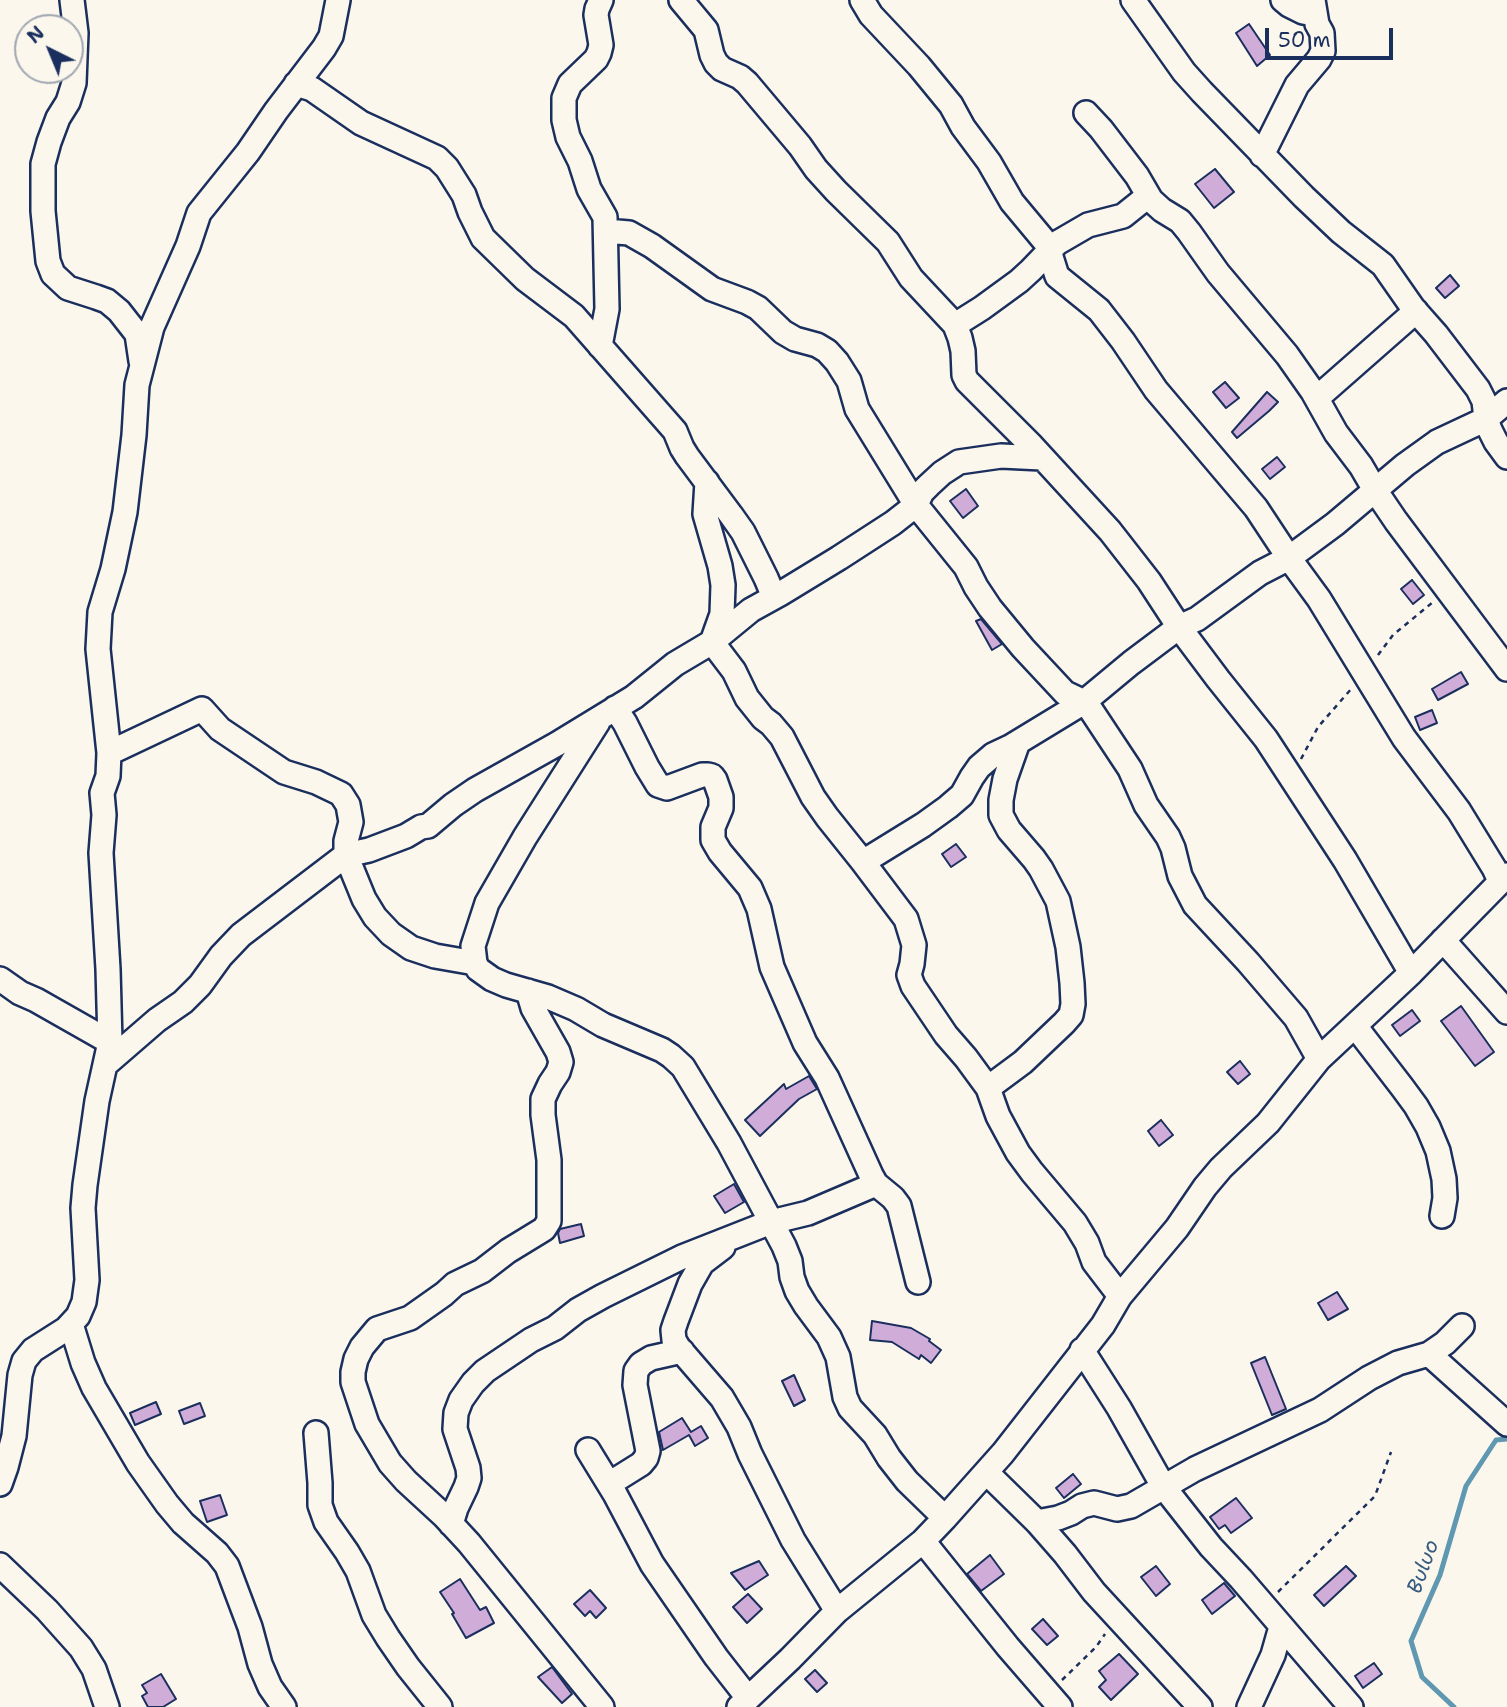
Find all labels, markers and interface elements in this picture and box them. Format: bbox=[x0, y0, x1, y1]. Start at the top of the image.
north arrow bbox=[14, 14, 84, 84]
scale bar bbox=[1269, 14, 1397, 58]
text: N bbox=[22, 20, 50, 49]
text: 50 m bbox=[1278, 26, 1331, 54]
water label: Buluo bbox=[1403, 1537, 1445, 1597]

